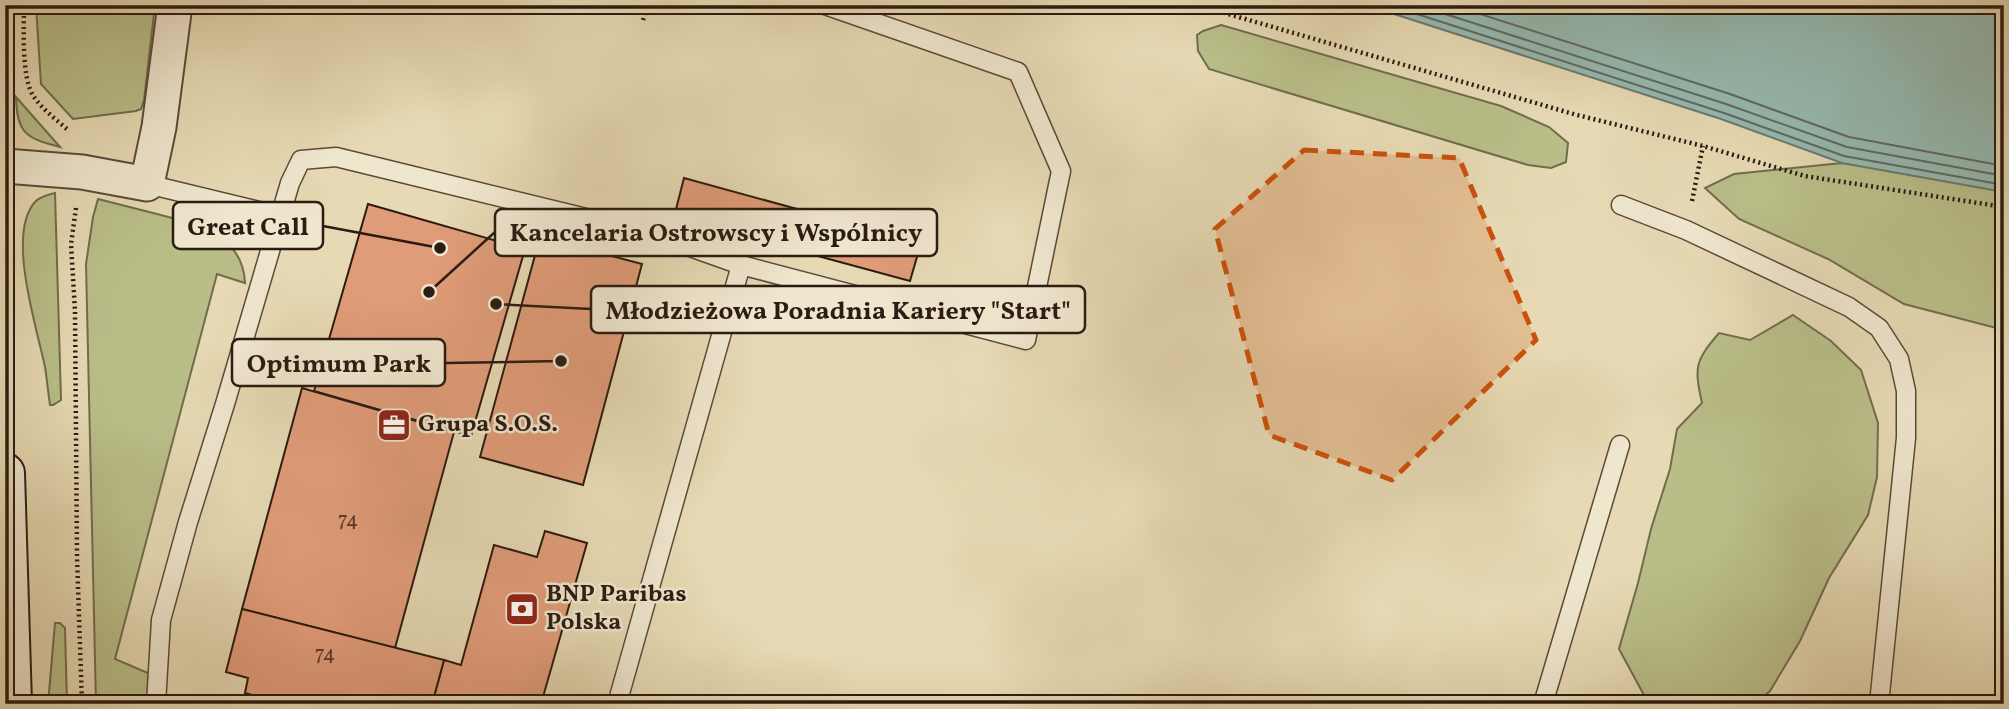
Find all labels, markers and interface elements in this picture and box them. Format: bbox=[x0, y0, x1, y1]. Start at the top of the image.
callout: Great Call bbox=[173, 202, 323, 249]
callout: Kancelaria Ostrowscy i Wspólnicy bbox=[495, 209, 937, 256]
text: Great Call bbox=[187, 210, 309, 246]
text: Kancelaria Ostrowscy i Wspólnicy bbox=[509, 216, 923, 252]
callout: Młodzieżowa Poradnia Kariery "Start" bbox=[591, 286, 1085, 333]
text: Młodzieżowa Poradnia Kariery "Start" bbox=[605, 294, 1071, 330]
callout: Optimum Park bbox=[232, 339, 445, 386]
text: Optimum Park bbox=[247, 347, 432, 383]
office icon: Grupa S.O.S. bbox=[375, 406, 413, 444]
place label: Grupa S.O.S. bbox=[418, 408, 558, 442]
house number: 74 bbox=[338, 506, 358, 535]
place label: BNP Paribas Polska bbox=[546, 578, 687, 640]
bank icon: BNP Paribas Polska bbox=[503, 590, 541, 628]
house number: 74 bbox=[315, 640, 335, 669]

